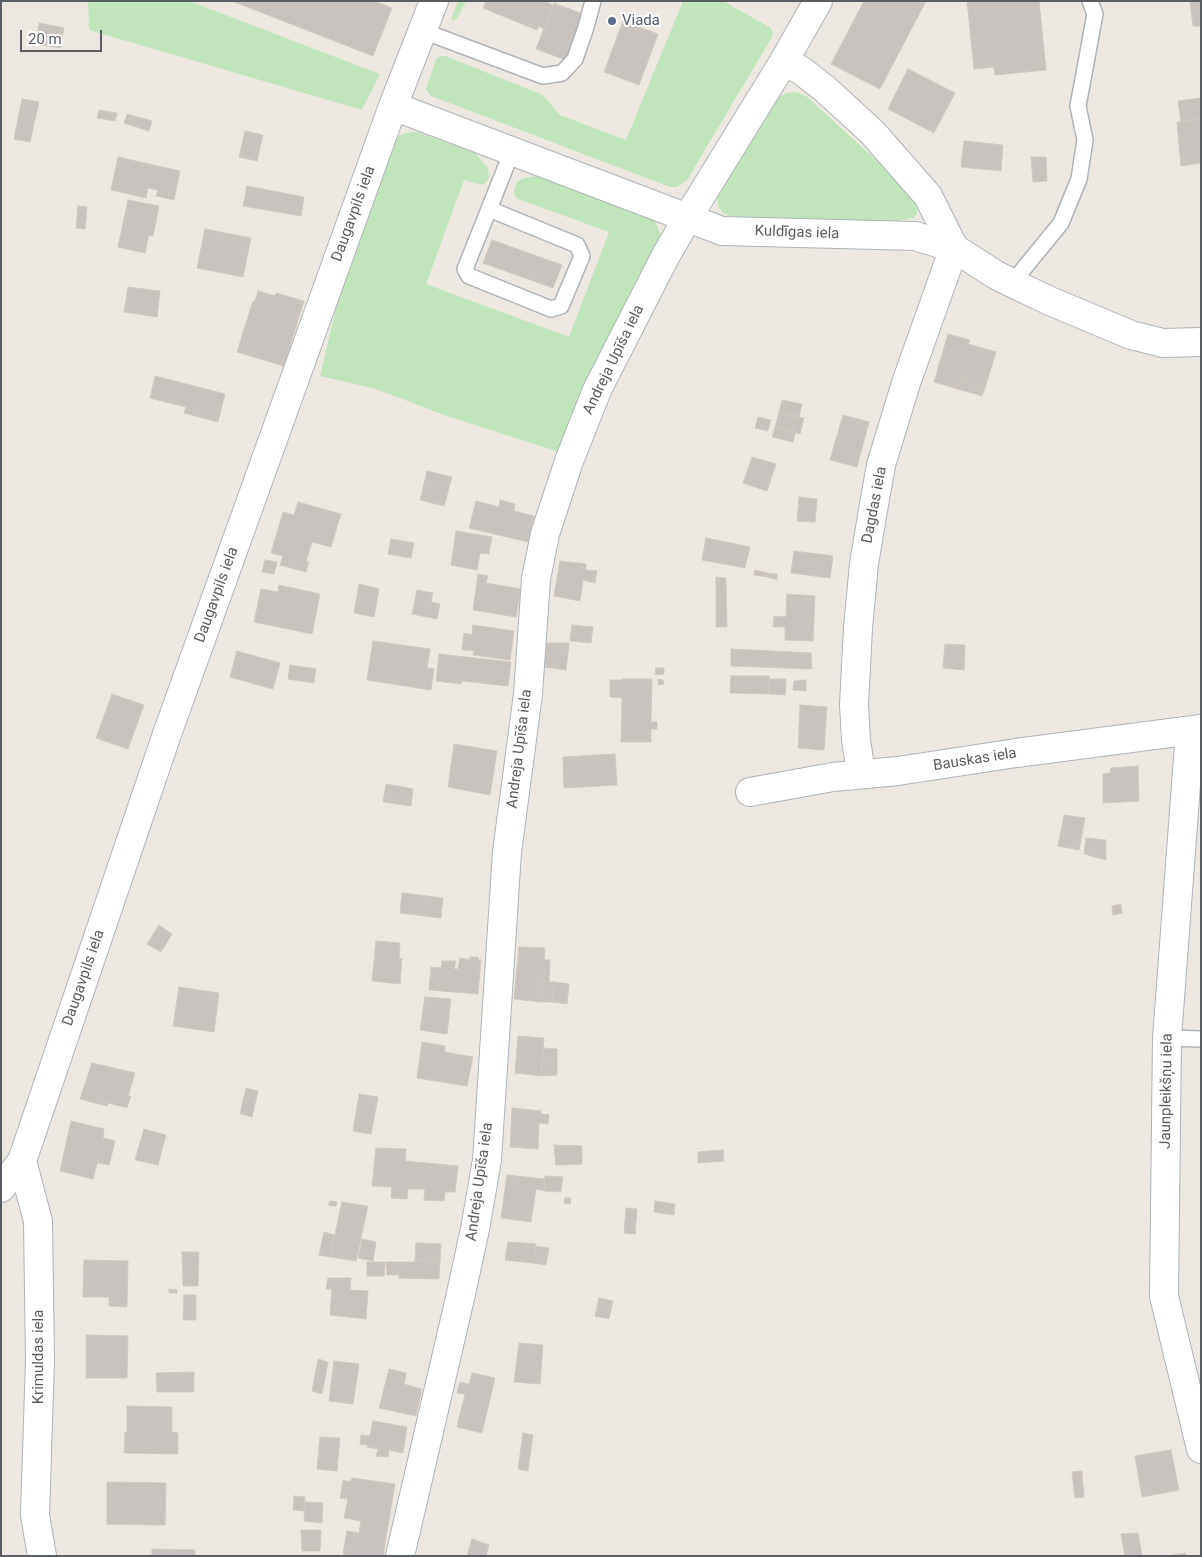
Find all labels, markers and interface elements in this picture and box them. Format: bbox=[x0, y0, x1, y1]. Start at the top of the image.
place label: Viada bbox=[622, 12, 660, 30]
marker: Viada bbox=[606, 15, 618, 27]
scale bar bbox=[22, 20, 105, 52]
text: 20 m bbox=[28, 30, 62, 48]
street label: Daugavpils iela bbox=[328, 164, 380, 264]
street label: Kuldīgas iela bbox=[754, 223, 840, 243]
street label: Andreja Upīša iela bbox=[580, 302, 648, 418]
street label: Dagdas iela bbox=[859, 465, 891, 545]
street label: Daugavpils iela bbox=[191, 545, 243, 645]
street label: Andreja Upīša iela bbox=[504, 688, 536, 810]
street label: Bauskas iela bbox=[932, 745, 1018, 775]
street label: Daugavpils iela bbox=[59, 928, 109, 1028]
street label: Jaunpleikšņu iela bbox=[1157, 1033, 1177, 1149]
street label: Andreja Upīša iela bbox=[463, 1121, 497, 1243]
street label: Krimuldas iela bbox=[30, 1310, 48, 1404]

